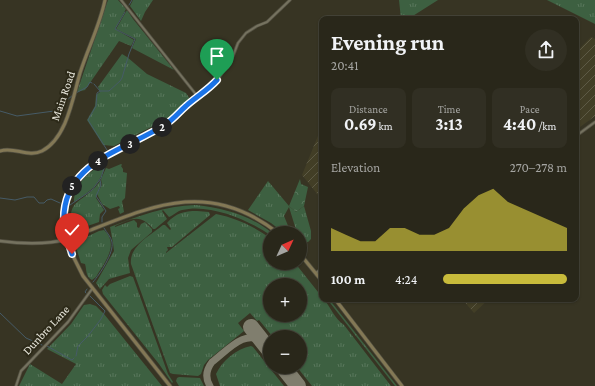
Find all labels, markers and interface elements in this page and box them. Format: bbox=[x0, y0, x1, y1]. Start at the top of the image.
button: share bbox=[525, 29, 567, 71]
text: Evening run bbox=[331, 30, 444, 55]
pin bbox=[200, 39, 234, 80]
icon: arrive bbox=[206, 45, 228, 67]
text: 20:41 bbox=[331, 58, 358, 73]
street label: Main Road bbox=[48, 69, 78, 123]
text: Distance bbox=[349, 103, 388, 115]
text: Time bbox=[438, 103, 460, 115]
text: Pace bbox=[520, 103, 540, 115]
text: 0.69 bbox=[344, 115, 377, 134]
text: 3:13 bbox=[435, 115, 463, 134]
text: 4:40 bbox=[503, 115, 536, 134]
pin: 2 bbox=[152, 117, 172, 137]
text: km bbox=[377, 120, 393, 132]
text: /km bbox=[536, 120, 556, 132]
text: 2 bbox=[159, 121, 165, 133]
pin: 3 bbox=[120, 134, 140, 154]
text: 3 bbox=[127, 138, 133, 150]
pin: 4 bbox=[88, 151, 108, 171]
text: 4 bbox=[95, 155, 101, 167]
text: Elevation bbox=[331, 160, 380, 175]
text: 270–278 m bbox=[510, 160, 567, 175]
pin: 5 bbox=[62, 176, 82, 196]
text: 5 bbox=[69, 180, 75, 192]
pin bbox=[55, 213, 89, 254]
icon: check bbox=[61, 219, 83, 241]
north arrow bbox=[263, 226, 307, 270]
map controls bbox=[263, 226, 307, 374]
text: 100 m bbox=[331, 272, 365, 287]
text: 4:24 bbox=[395, 272, 417, 287]
button: + bbox=[263, 278, 307, 322]
street label: Dunbro Lane bbox=[20, 302, 72, 358]
button: − bbox=[263, 330, 307, 374]

